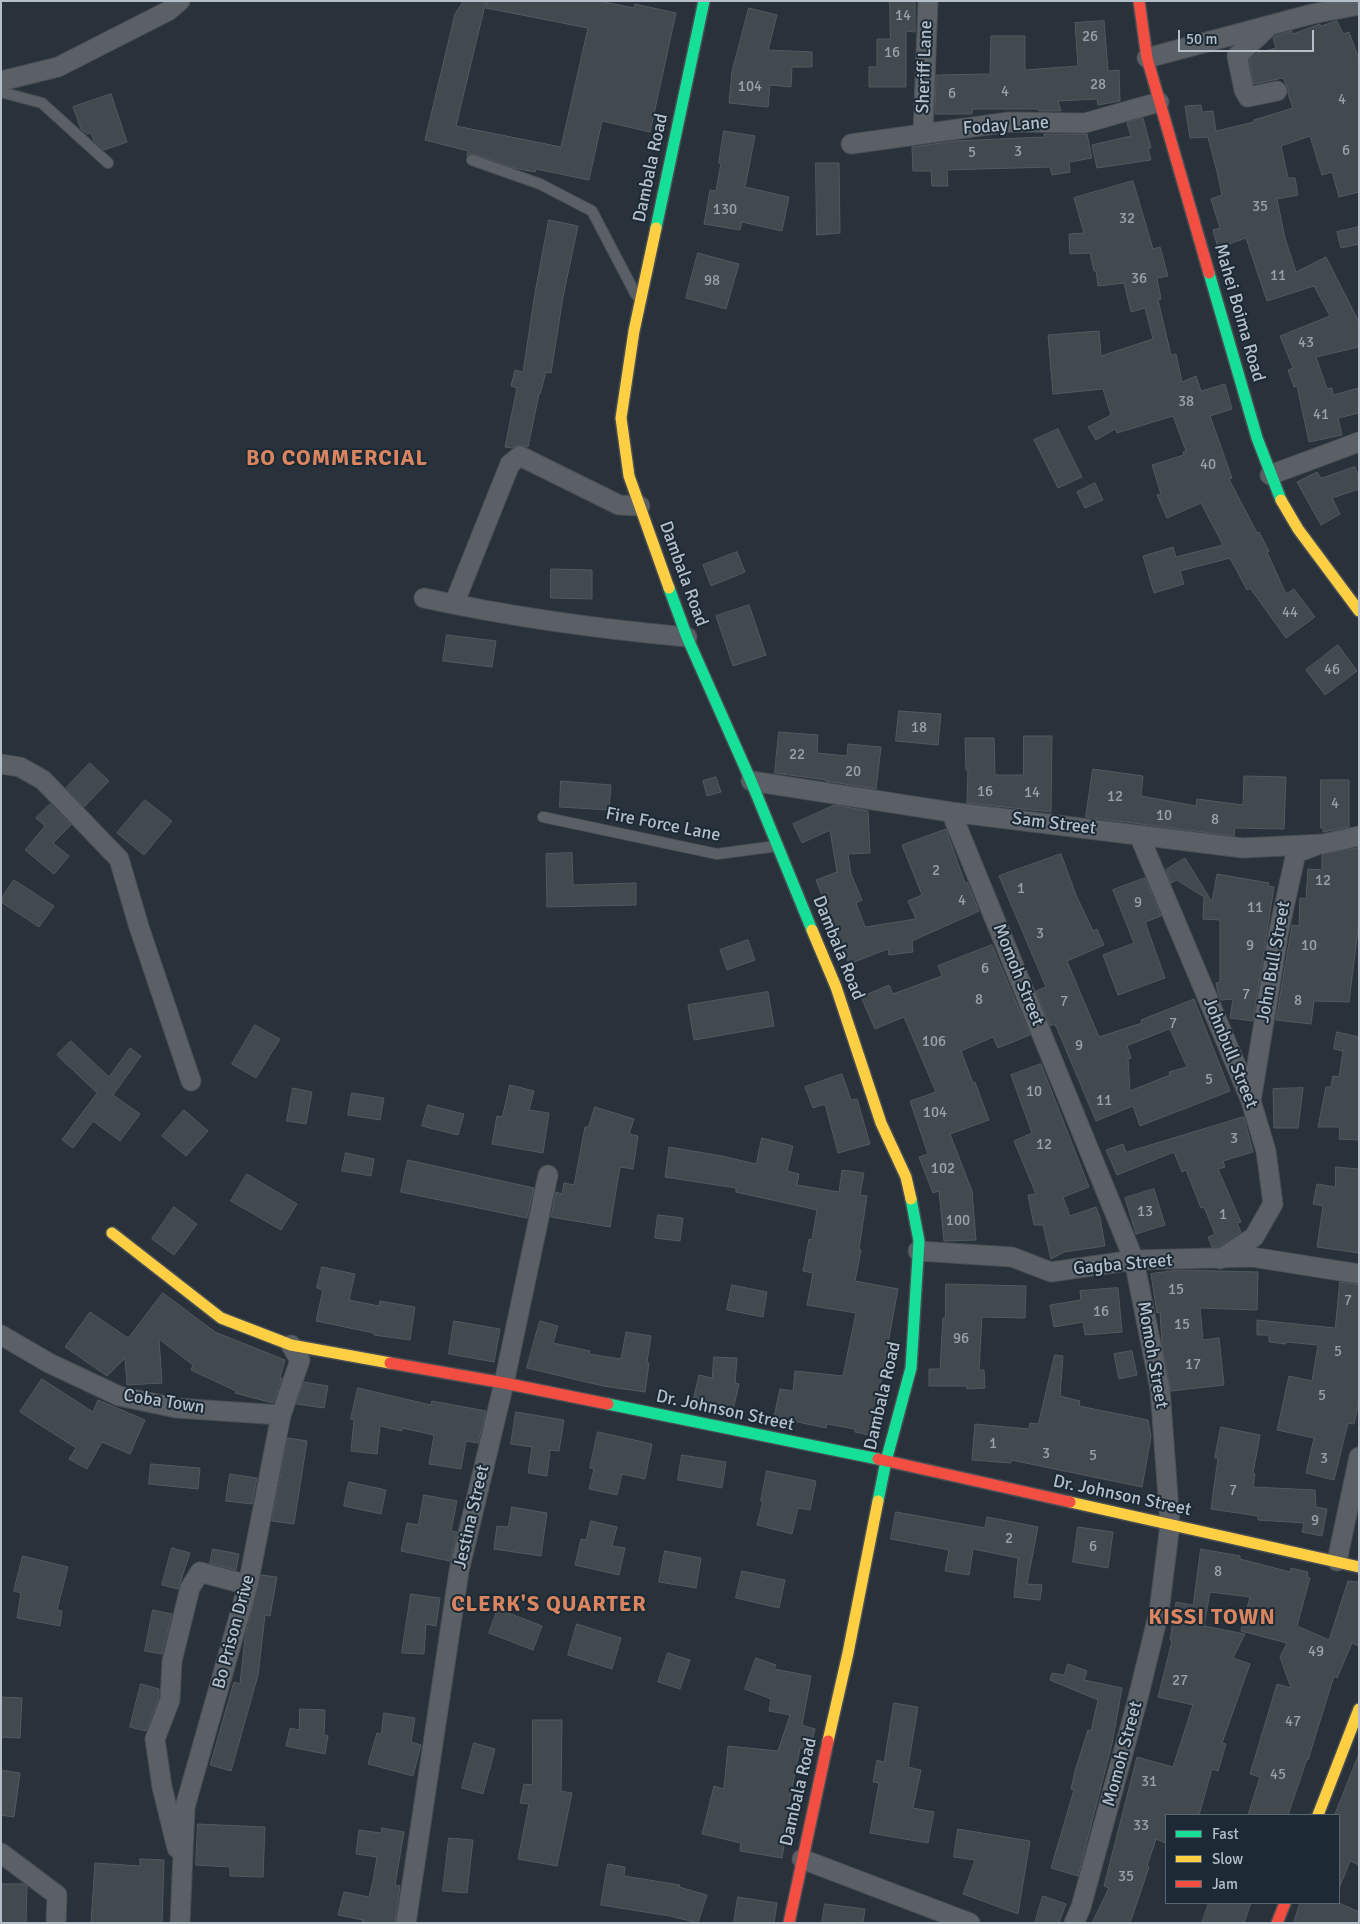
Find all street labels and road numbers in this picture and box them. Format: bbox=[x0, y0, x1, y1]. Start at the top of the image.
street label: Sheriff Lane bbox=[913, 20, 937, 114]
street label: Dambala Road bbox=[629, 112, 673, 224]
street label: Foday Lane bbox=[962, 112, 1050, 140]
street label: Mahei Boima Road bbox=[1209, 242, 1269, 384]
street label: Dambala Road bbox=[654, 518, 712, 630]
street label: Fire Force Lane bbox=[604, 803, 722, 847]
street label: Sam Street bbox=[1011, 808, 1097, 840]
street label: Dambala Road bbox=[807, 893, 869, 1003]
street label: John Bull Street bbox=[1253, 900, 1295, 1024]
street label: Momoh Street bbox=[988, 921, 1048, 1029]
street label: Johnbull Street bbox=[1198, 994, 1262, 1112]
street label: Gagba Street bbox=[1072, 1250, 1174, 1280]
street label: Momoh Street bbox=[1132, 1300, 1172, 1410]
street label: Dambala Road bbox=[860, 1340, 906, 1452]
street label: Coba Town bbox=[122, 1385, 206, 1419]
street label: Dr. Johnson Street bbox=[654, 1386, 796, 1436]
street label: Jestina Street bbox=[450, 1463, 494, 1571]
street label: Dr. Johnson Street bbox=[1051, 1471, 1193, 1521]
street label: Bo Prison Drive bbox=[208, 1573, 260, 1691]
street label: Momoh Street bbox=[1099, 1699, 1147, 1809]
street label: Dambala Road bbox=[776, 1736, 822, 1848]

